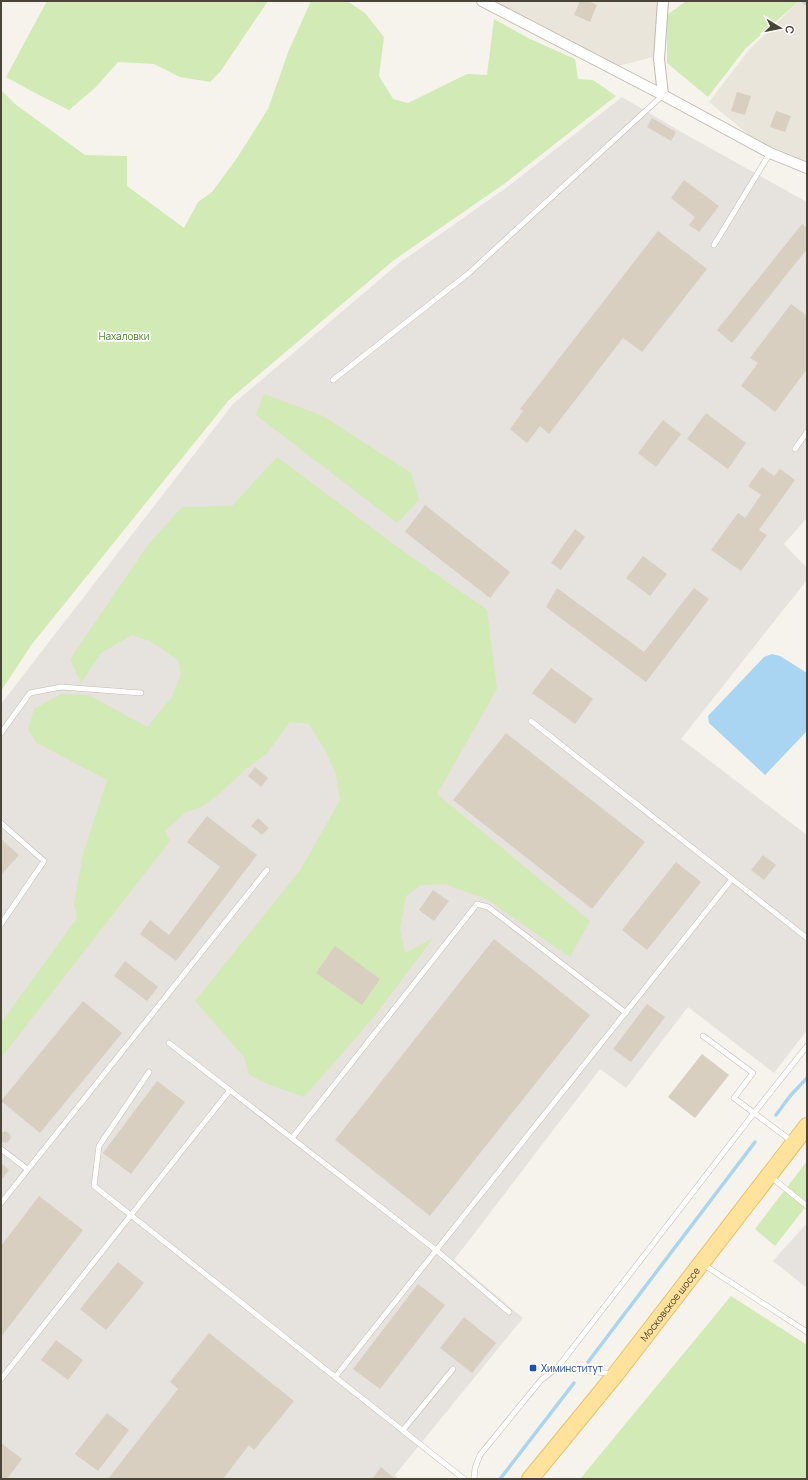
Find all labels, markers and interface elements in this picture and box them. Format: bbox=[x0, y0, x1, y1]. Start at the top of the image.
north arrow bbox=[760, 8, 800, 48]
text: С bbox=[782, 25, 798, 35]
park label: Нахаловки bbox=[99, 329, 149, 343]
street label: Московское шоссе bbox=[637, 1264, 703, 1344]
place label: Химинститут bbox=[541, 1361, 603, 1375]
marker: Химинститут bbox=[528, 1363, 538, 1373]

